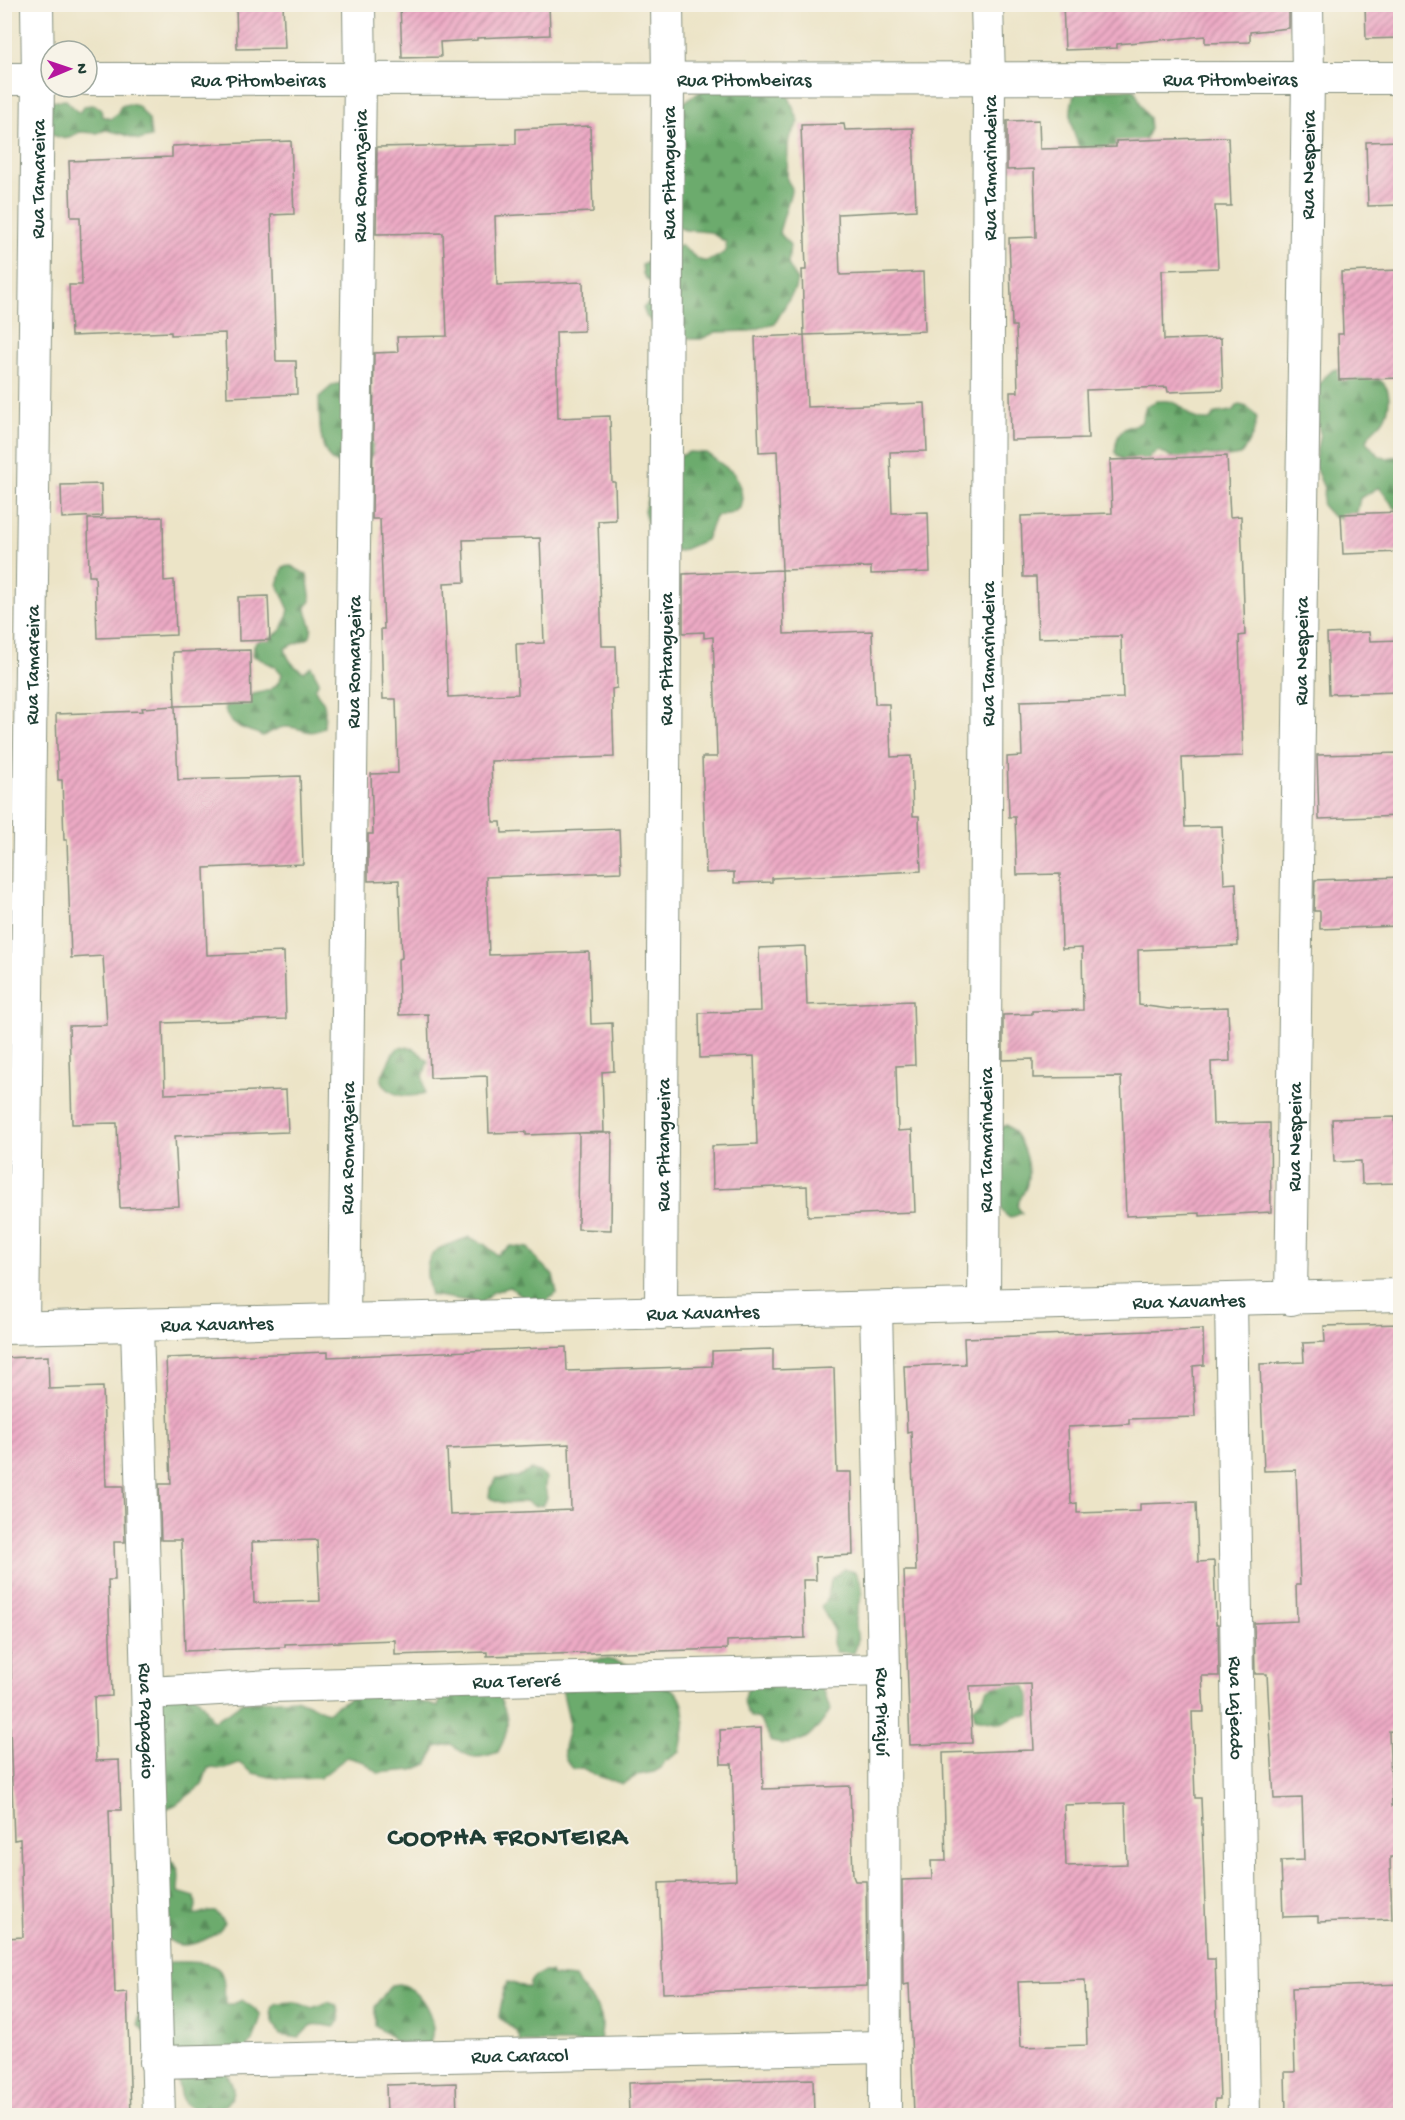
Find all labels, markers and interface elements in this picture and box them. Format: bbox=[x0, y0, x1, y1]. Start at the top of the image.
north arrow bbox=[39, 39, 99, 99]
text: N bbox=[71, 63, 90, 75]
street label: Rua Pitombeiras bbox=[677, 70, 812, 94]
street label: Rua Pitombeiras bbox=[1163, 70, 1298, 93]
street label: Rua Pitombeiras bbox=[191, 71, 326, 94]
street label: Rua Tamarindeira bbox=[980, 94, 1004, 241]
street label: Rua Pitangueira bbox=[659, 105, 683, 240]
street label: Rua Romanzeira bbox=[350, 109, 375, 243]
street label: Rua Nespeira bbox=[1298, 110, 1323, 220]
street label: Rua Tamareira bbox=[28, 118, 53, 239]
street label: Rua Tamarindeira bbox=[978, 580, 1002, 727]
street label: Rua Pitangueira bbox=[656, 591, 680, 726]
street label: Rua Romanzeira bbox=[344, 594, 368, 729]
street label: Rua Nespeira bbox=[1291, 595, 1316, 706]
street label: Rua Tamareira bbox=[22, 604, 47, 725]
street label: Rua Tamarindeira bbox=[976, 1066, 1000, 1213]
street label: Rua Pitangueira bbox=[654, 1077, 677, 1212]
street label: Rua Romanzeira bbox=[337, 1080, 362, 1215]
street label: Rua Nespeira bbox=[1284, 1081, 1309, 1192]
street label: Rua Xavantes bbox=[1132, 1291, 1246, 1316]
street label: Rua Xavantes bbox=[646, 1302, 760, 1328]
street label: Rua Xavantes bbox=[160, 1314, 274, 1339]
street label: Rua Lajeado bbox=[1222, 1656, 1246, 1760]
street label: Rua Papagaio bbox=[131, 1663, 158, 1779]
street label: Rua Pirajuí bbox=[869, 1667, 892, 1757]
street label: Rua Tereré bbox=[472, 1670, 562, 1696]
district label: COOPHA FRONTEIRA bbox=[387, 1824, 629, 1855]
street label: Rua Caracol bbox=[471, 2045, 569, 2070]

